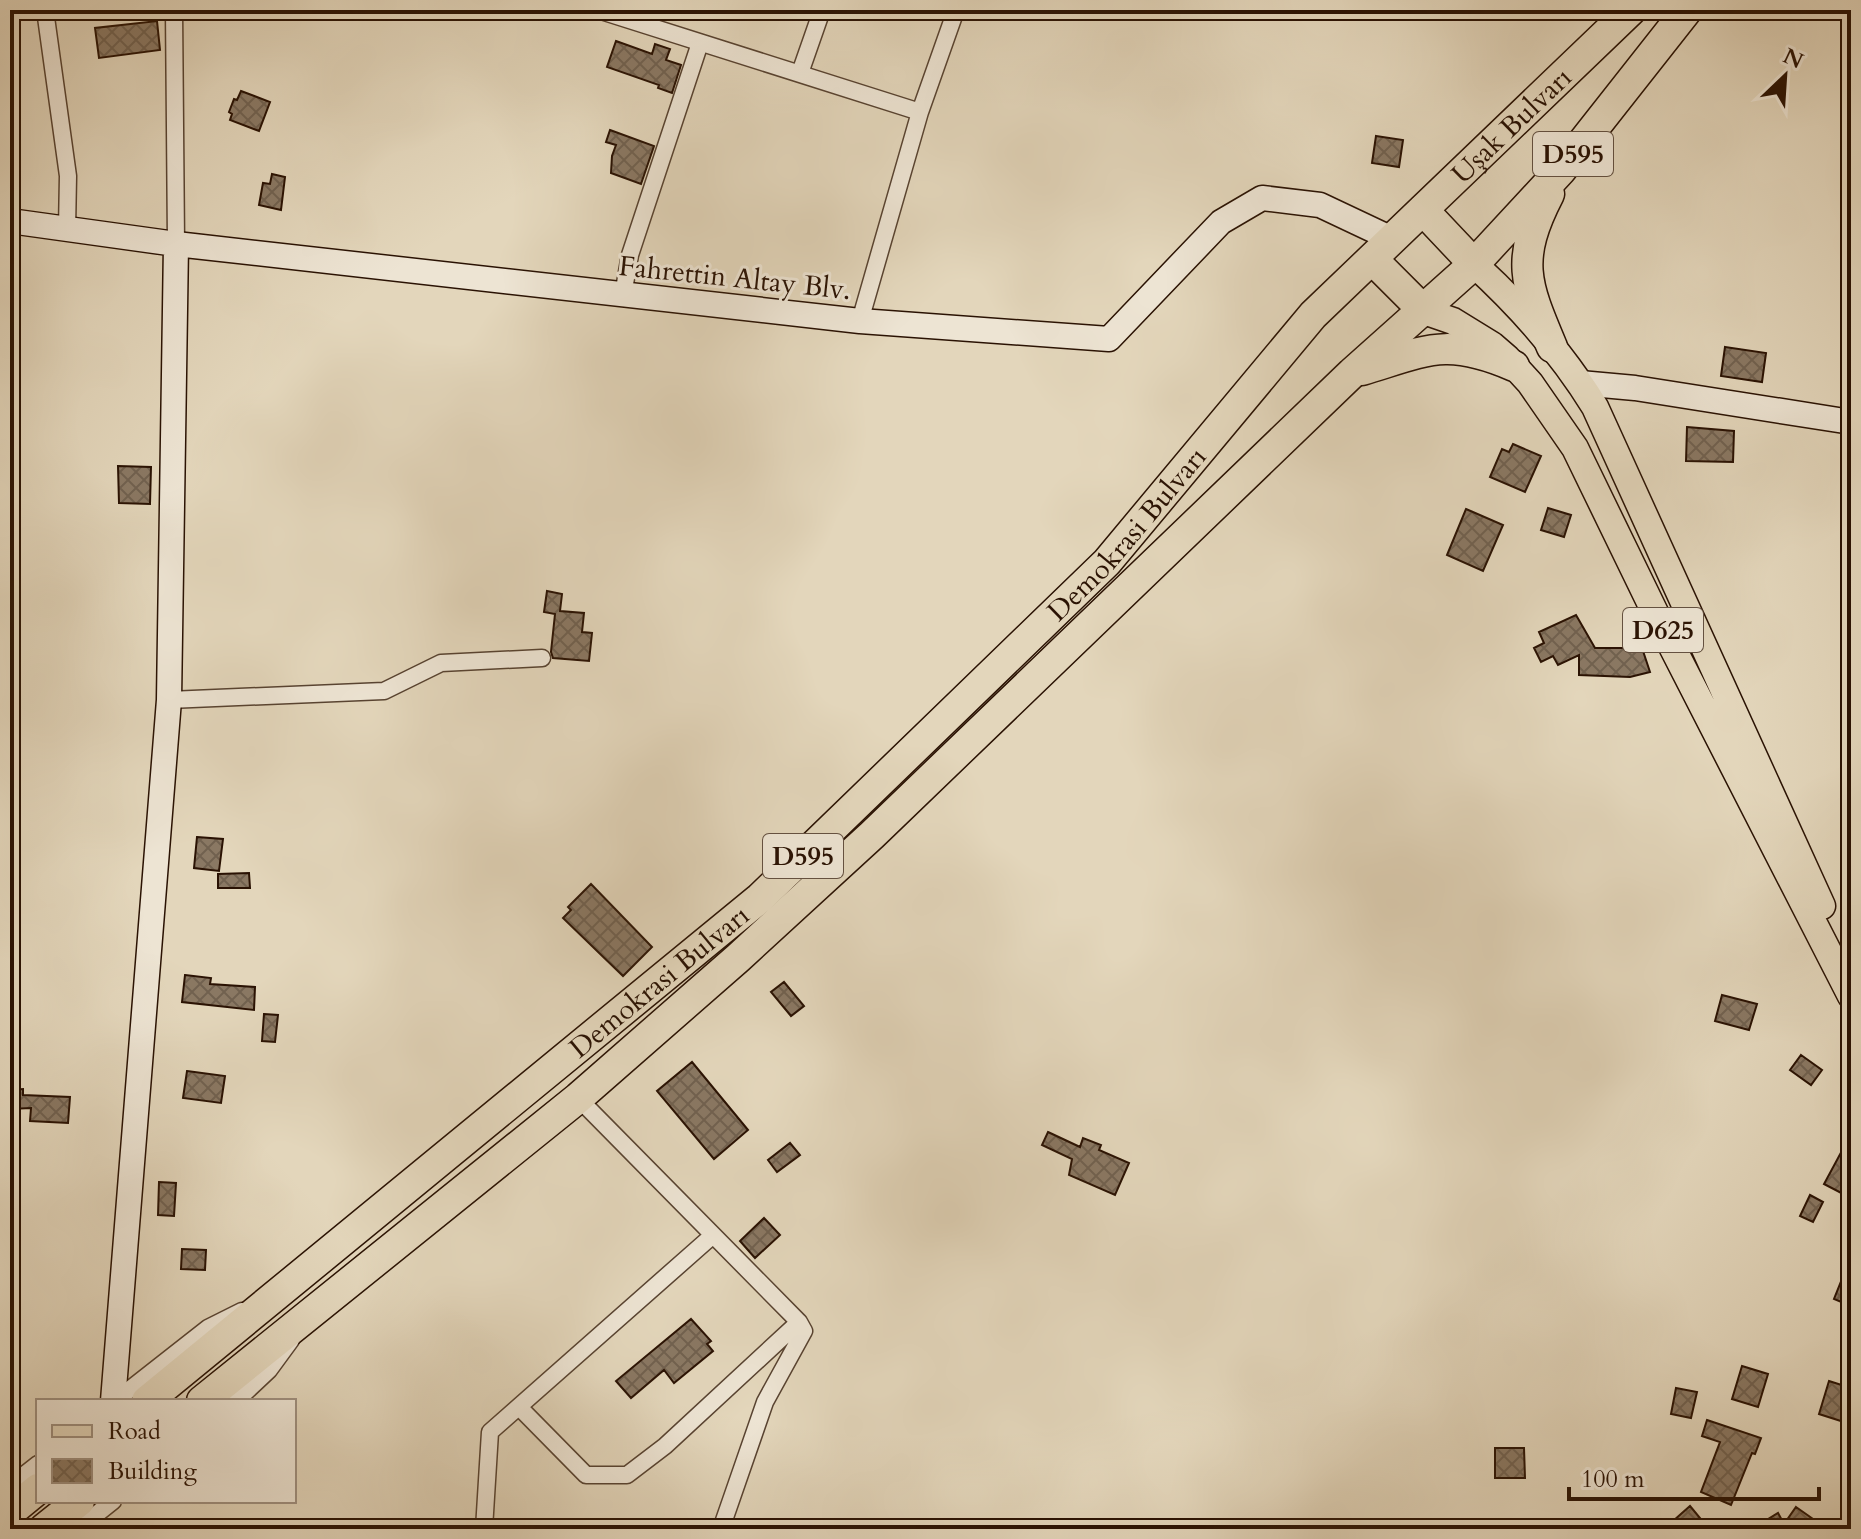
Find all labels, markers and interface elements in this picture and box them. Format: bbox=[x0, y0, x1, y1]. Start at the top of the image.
north arrow bbox=[1745, 36, 1825, 116]
text: N bbox=[1778, 41, 1808, 76]
street label: Uşak Bulvarı bbox=[1443, 59, 1580, 192]
road number: D595 bbox=[1533, 132, 1613, 176]
street label: Fahrettin Altay Blv. bbox=[617, 247, 853, 309]
street label: Demokrasi Bulvarı bbox=[1039, 439, 1215, 630]
road number: D625 bbox=[1623, 608, 1703, 652]
road number: D595 bbox=[763, 834, 843, 878]
street label: Demokrasi Bulvarı bbox=[561, 897, 757, 1067]
legend bbox=[36, 1399, 296, 1503]
text: Road bbox=[108, 1415, 161, 1448]
scale bar bbox=[1569, 1451, 1819, 1501]
text: Building bbox=[108, 1455, 198, 1488]
text: 100 m bbox=[1581, 1463, 1645, 1496]

